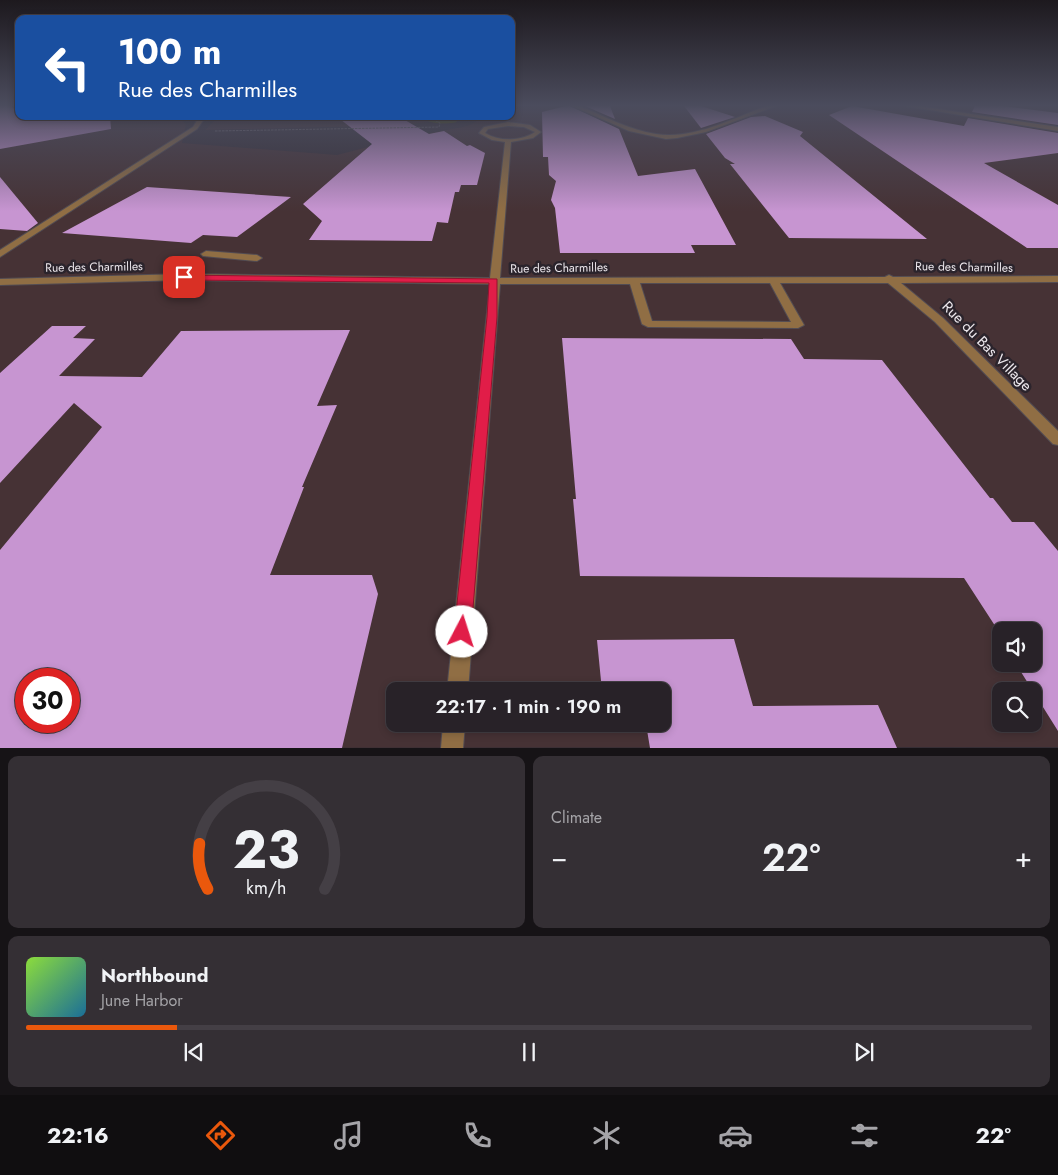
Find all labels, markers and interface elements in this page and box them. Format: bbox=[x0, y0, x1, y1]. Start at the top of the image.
text: 100 m bbox=[118, 27, 221, 77]
icon: left bbox=[35, 35, 100, 100]
text: Rue des Charmilles bbox=[118, 73, 297, 105]
pin bbox=[163, 256, 205, 298]
street label: Rue des Charmilles bbox=[45, 257, 143, 277]
street label: Rue des Charmilles bbox=[915, 257, 1013, 277]
street label: Rue des Charmilles bbox=[510, 258, 608, 278]
icon: arrive bbox=[170, 263, 198, 291]
street label: Rue du Bas Village bbox=[937, 296, 1037, 396]
position arrow bbox=[435, 605, 487, 657]
map controls bbox=[992, 622, 1042, 732]
button: sound bbox=[992, 622, 1042, 672]
speed limit sign: 30 bbox=[15, 668, 80, 733]
button: search bbox=[992, 682, 1042, 732]
text: 22:17 · 1 min · 190 m bbox=[436, 693, 621, 720]
text: Climate bbox=[551, 806, 602, 829]
text: 23 bbox=[233, 812, 300, 888]
text: 22° bbox=[762, 830, 821, 885]
text: − bbox=[551, 837, 568, 878]
text: + bbox=[1015, 837, 1032, 878]
text: km/h bbox=[246, 875, 287, 901]
text: Northbound bbox=[101, 962, 208, 989]
text: June Harbor bbox=[101, 989, 183, 1012]
icon: previous bbox=[180, 1038, 208, 1066]
icon: pause bbox=[515, 1038, 543, 1066]
icon: next bbox=[850, 1038, 878, 1066]
icon: directions bbox=[203, 1118, 238, 1153]
icon: music bbox=[331, 1118, 366, 1153]
icon: phone bbox=[460, 1118, 495, 1153]
icon: climate bbox=[589, 1118, 624, 1153]
icon: car bbox=[718, 1118, 753, 1153]
icon: filters bbox=[847, 1118, 882, 1153]
text: 22:16 bbox=[47, 1119, 109, 1151]
text: 22° bbox=[976, 1119, 1011, 1151]

